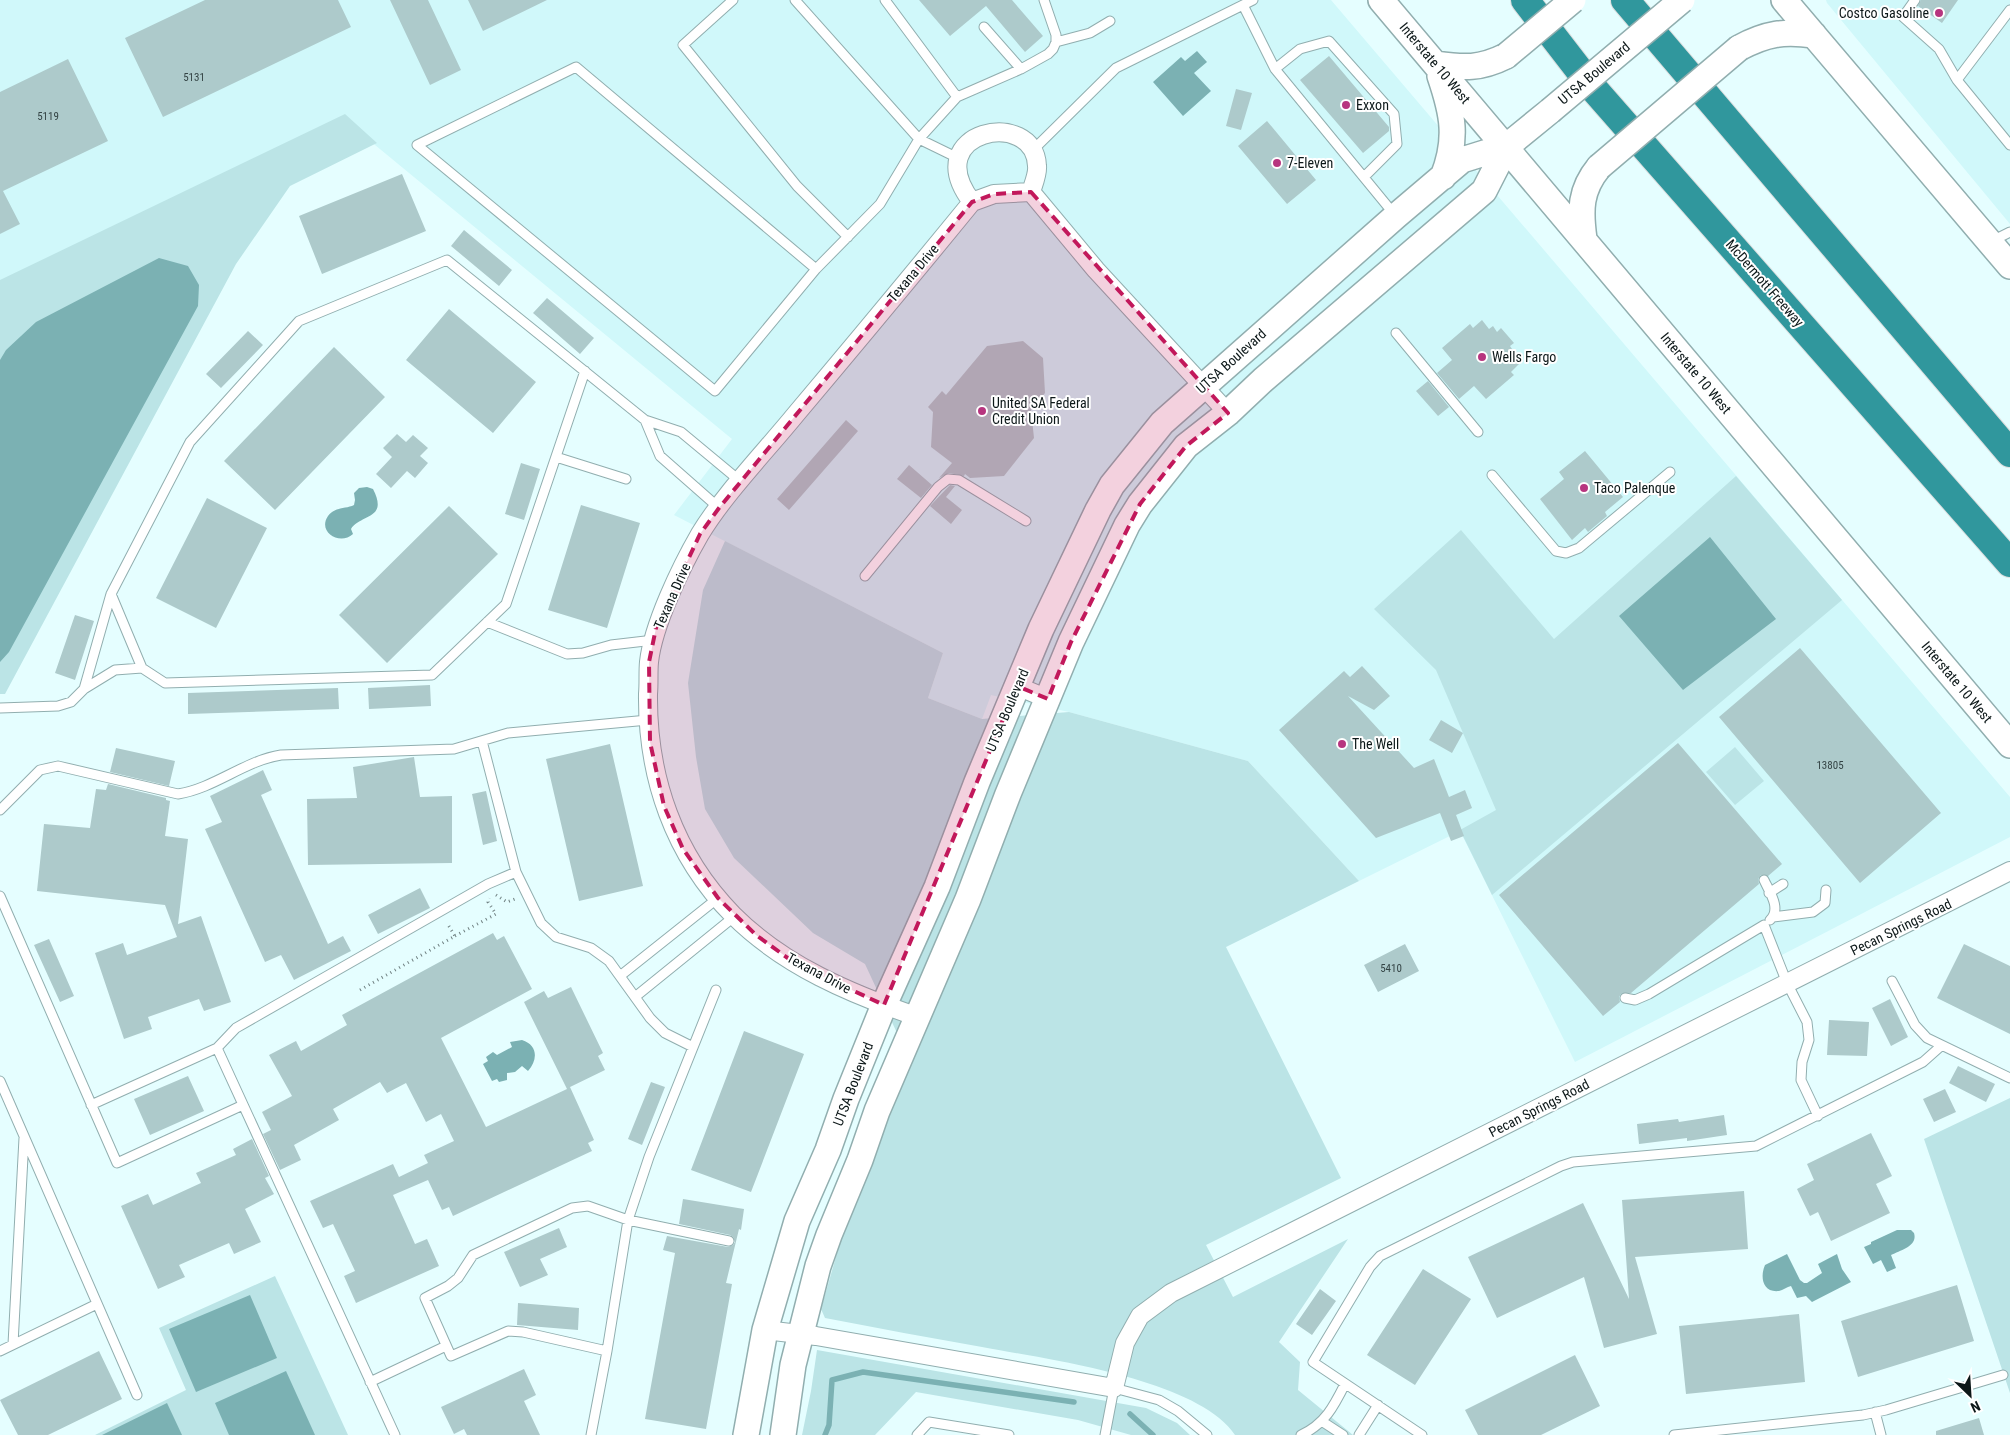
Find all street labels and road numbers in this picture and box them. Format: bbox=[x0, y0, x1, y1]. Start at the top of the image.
street label: Interstate 10 West bbox=[1396, 19, 1474, 107]
street label: UTSA Boulevard bbox=[1555, 38, 1633, 108]
street label: McDermott Freeway bbox=[1723, 236, 1807, 330]
street label: Texana Drive bbox=[884, 240, 942, 305]
street label: UTSA Boulevard bbox=[1193, 325, 1269, 397]
street label: Interstate 10 West bbox=[1657, 329, 1735, 417]
street label: Texana Drive bbox=[650, 560, 694, 632]
street label: Interstate 10 West bbox=[1918, 638, 1996, 726]
street label: UTSA Boulevard bbox=[982, 666, 1032, 754]
street label: Pecan Springs Road bbox=[1848, 896, 1954, 958]
street label: Texana Drive bbox=[784, 949, 854, 997]
street label: UTSA Boulevard bbox=[830, 1040, 876, 1128]
street label: Pecan Springs Road bbox=[1486, 1076, 1592, 1140]

